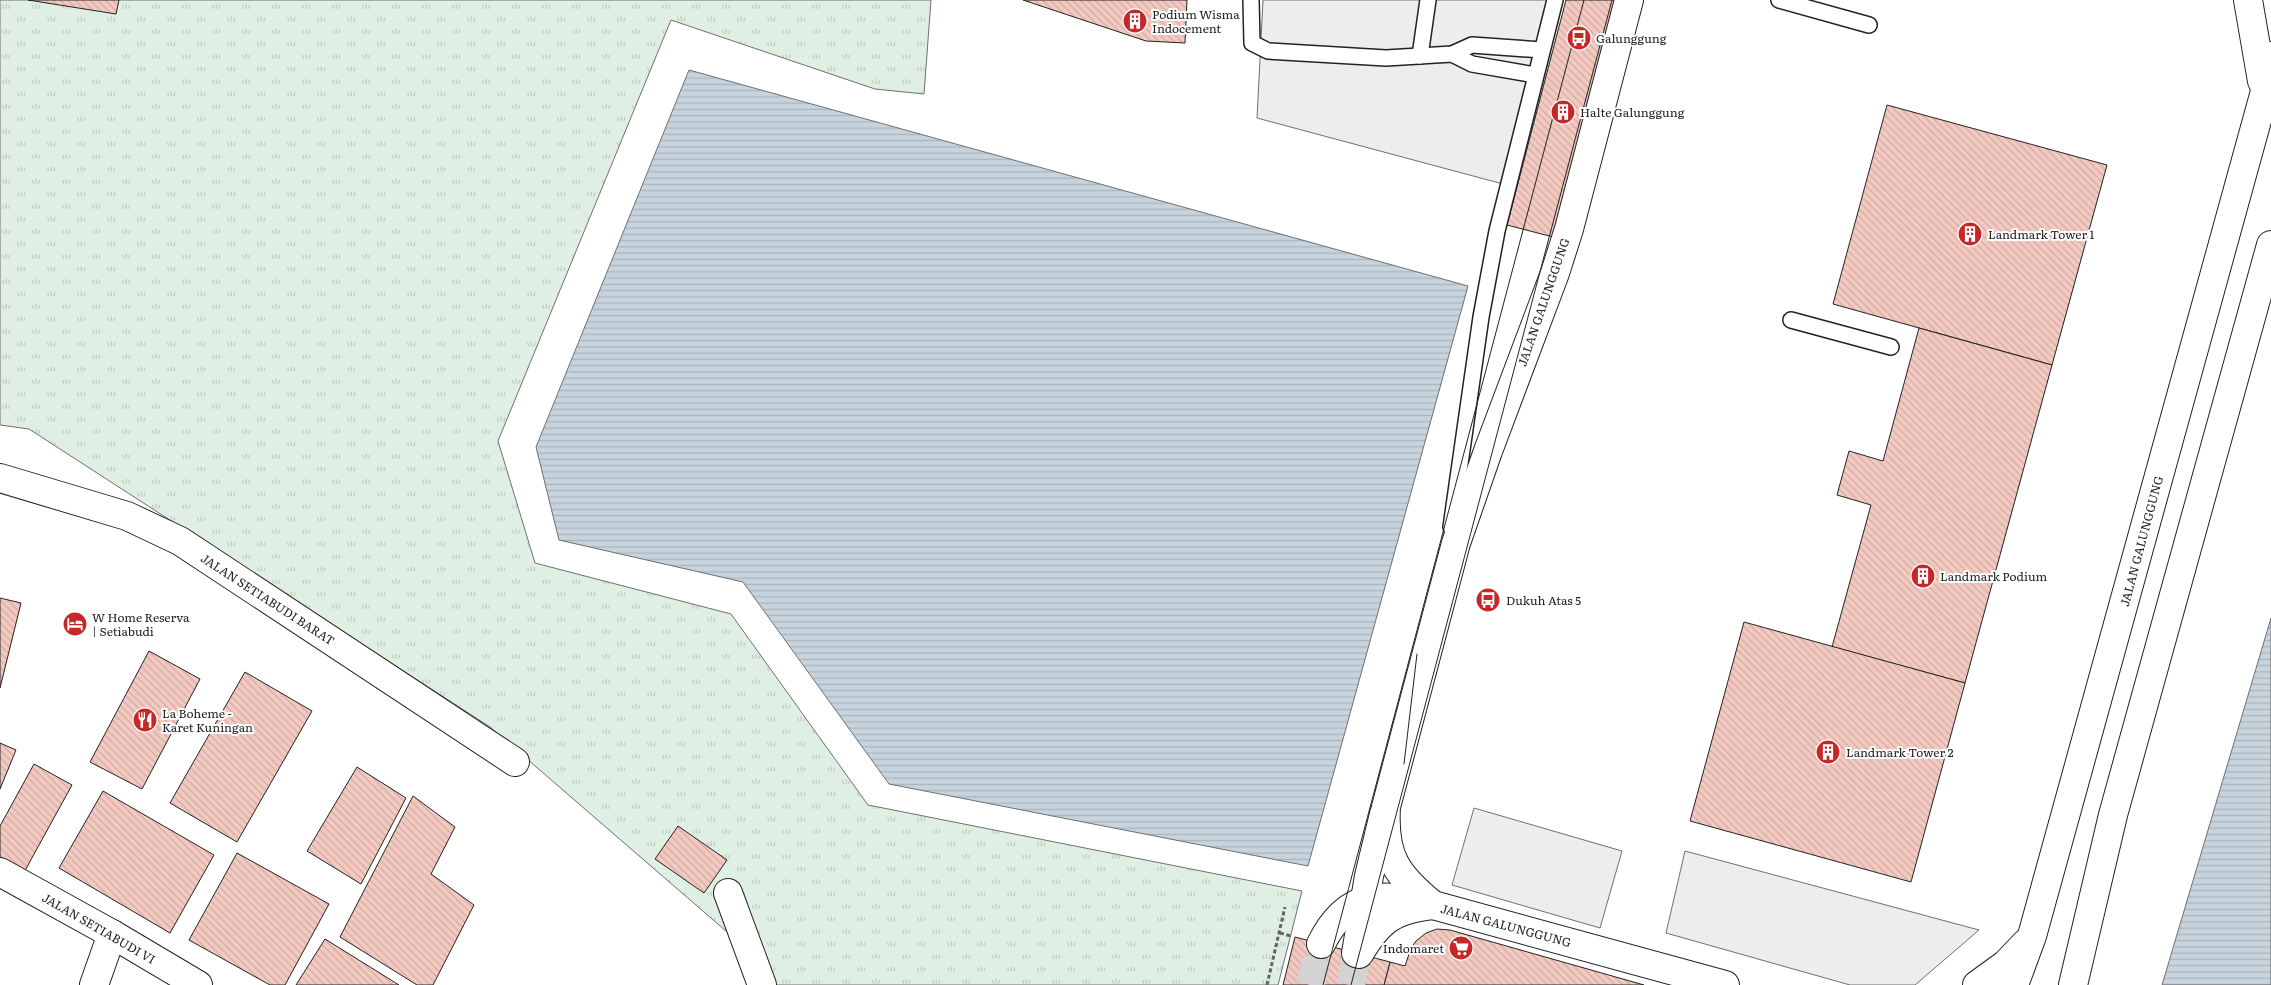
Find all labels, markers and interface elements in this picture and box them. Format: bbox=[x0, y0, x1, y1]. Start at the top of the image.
place label: Podium Wisma Indocement bbox=[1152, 5, 1240, 37]
building icon: Podium Wisma Indocement bbox=[1122, 8, 1148, 34]
bus stop icon: Galunggung bbox=[1566, 25, 1592, 51]
place label: Galunggung bbox=[1596, 29, 1667, 47]
building icon: Halte Galunggung bbox=[1550, 99, 1576, 125]
place label: Halte Galunggung bbox=[1580, 103, 1685, 121]
building icon: Landmark Tower 1 bbox=[1957, 221, 1983, 247]
place label: Landmark Tower 1 bbox=[1988, 225, 2095, 243]
street label: JALAN GALUNGGUNG bbox=[1513, 235, 1573, 369]
street label: JALAN GALUNGGUNG bbox=[2115, 474, 2167, 608]
street label: JALAN SETIABUDI BARAT bbox=[198, 549, 339, 649]
building icon: Landmark Podium bbox=[1910, 563, 1936, 589]
place label: Landmark Podium bbox=[1940, 567, 2047, 585]
bus stop icon: Dukuh Atas 5 bbox=[1475, 587, 1501, 613]
place label: Dukuh Atas 5 bbox=[1506, 591, 1581, 609]
place label: W Home Reserva | Setiabudi bbox=[92, 608, 190, 640]
hotel icon: W Home Reserva | Setiabudi bbox=[62, 611, 88, 637]
place label: La Boheme - Karet Kuningan bbox=[162, 704, 253, 736]
restaurant icon: La Boheme - Karet Kuningan bbox=[132, 707, 158, 733]
building icon: Landmark Tower 2 bbox=[1815, 739, 1841, 765]
place label: Landmark Tower 2 bbox=[1846, 743, 1954, 761]
street label: JALAN SETIABUDI VI bbox=[39, 888, 159, 968]
street label: JALAN GALUNGGUNG bbox=[1439, 899, 1573, 951]
supermarket icon: Indomaret bbox=[1448, 935, 1474, 961]
place label: Indomaret bbox=[1383, 939, 1444, 957]

